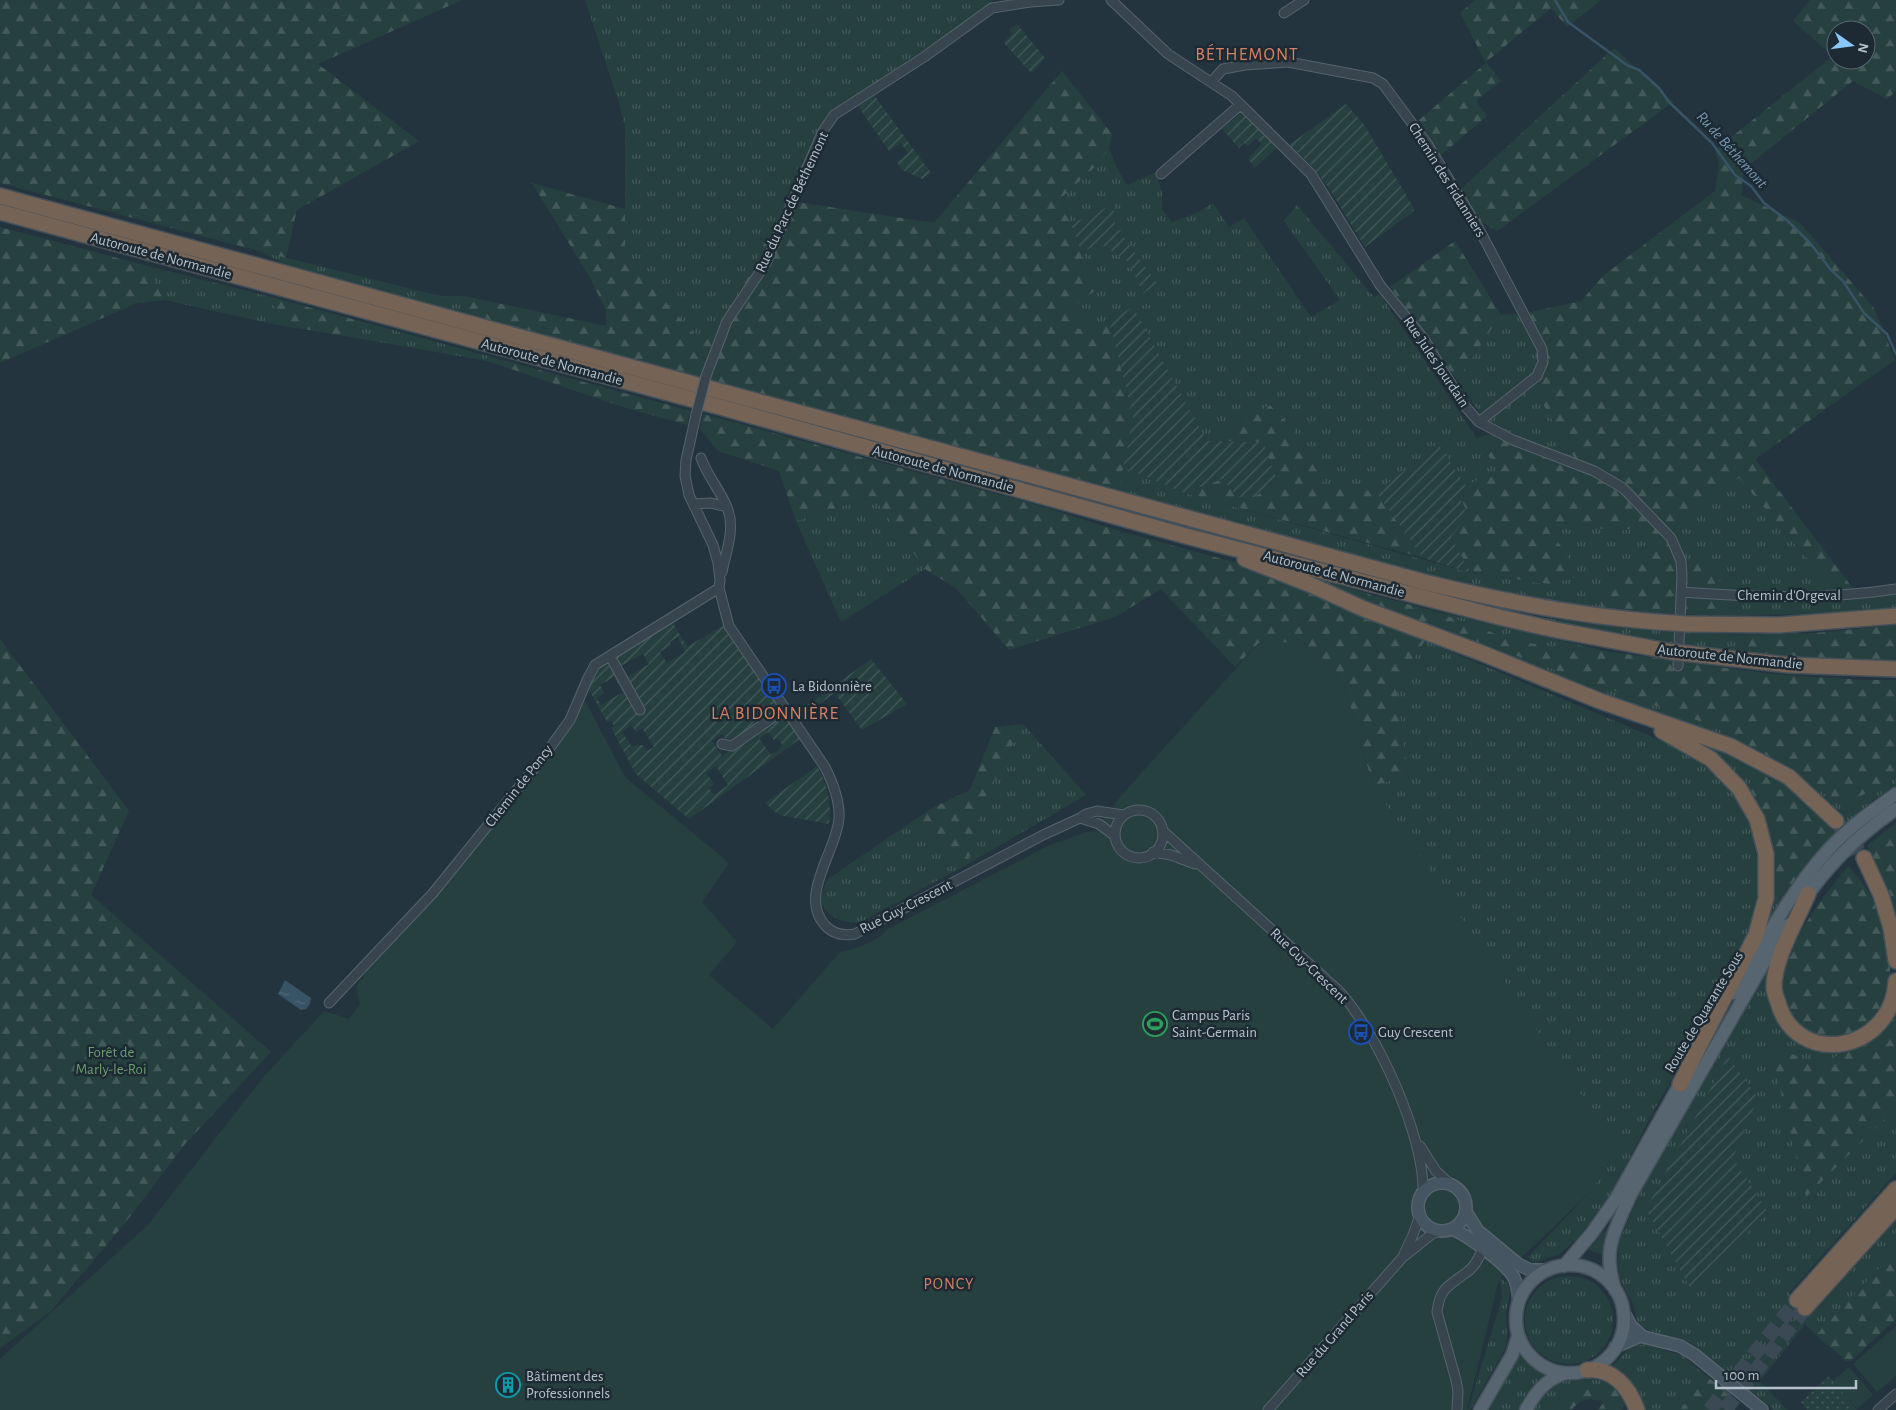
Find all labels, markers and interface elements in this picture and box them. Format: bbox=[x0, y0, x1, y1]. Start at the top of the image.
north arrow bbox=[1826, 20, 1876, 70]
text: N bbox=[1855, 41, 1871, 54]
district label: BÉTHEMONT bbox=[1195, 43, 1299, 64]
water label: Ru de Béthemont bbox=[1694, 109, 1771, 192]
street label: Chemin des Fidanniers bbox=[1406, 120, 1488, 240]
street label: Rue du Parc de Béthemont bbox=[753, 129, 831, 275]
street label: Autoroute de Normandie bbox=[89, 230, 233, 282]
street label: Rue Jules Jourdain bbox=[1400, 314, 1472, 410]
street label: Autoroute de Normandie bbox=[480, 336, 624, 388]
street label: Autoroute de Normandie bbox=[871, 443, 1015, 495]
street label: Autoroute de Normandie bbox=[1262, 548, 1406, 600]
street label: Chemin d'Orgeval bbox=[1737, 588, 1841, 603]
street label: Autoroute de Normandie bbox=[1657, 642, 1803, 672]
bus stop icon: La Bidonnière bbox=[761, 673, 787, 699]
place label: La Bidonnière bbox=[792, 679, 872, 694]
district label: LA BIDONNIÈRE bbox=[711, 702, 839, 723]
street label: Chemin de Poncy bbox=[482, 742, 556, 830]
street label: Rue Guy-Crescent bbox=[857, 877, 955, 937]
street label: Rue Guy-Crescent bbox=[1267, 925, 1351, 1007]
street label: Route de Quarante Sous bbox=[1662, 949, 1746, 1075]
place label: Campus Paris Saint-Germain bbox=[1172, 1008, 1257, 1040]
sports icon: Campus Paris Saint-Germain bbox=[1142, 1011, 1168, 1037]
bus stop icon: Guy Crescent bbox=[1348, 1019, 1374, 1045]
place label: Guy Crescent bbox=[1378, 1025, 1453, 1040]
park label: Forêt de Marly-le-Roi bbox=[75, 1045, 147, 1077]
district label: PONCY bbox=[924, 1276, 974, 1292]
street label: Rue du Grand Paris bbox=[1293, 1288, 1377, 1380]
scale bar bbox=[1716, 1358, 1856, 1390]
text: 100 m bbox=[1724, 1368, 1759, 1383]
place label: Bâtiment des Professionnels bbox=[526, 1369, 610, 1401]
building icon: Bâtiment des Professionnels bbox=[495, 1372, 521, 1398]

